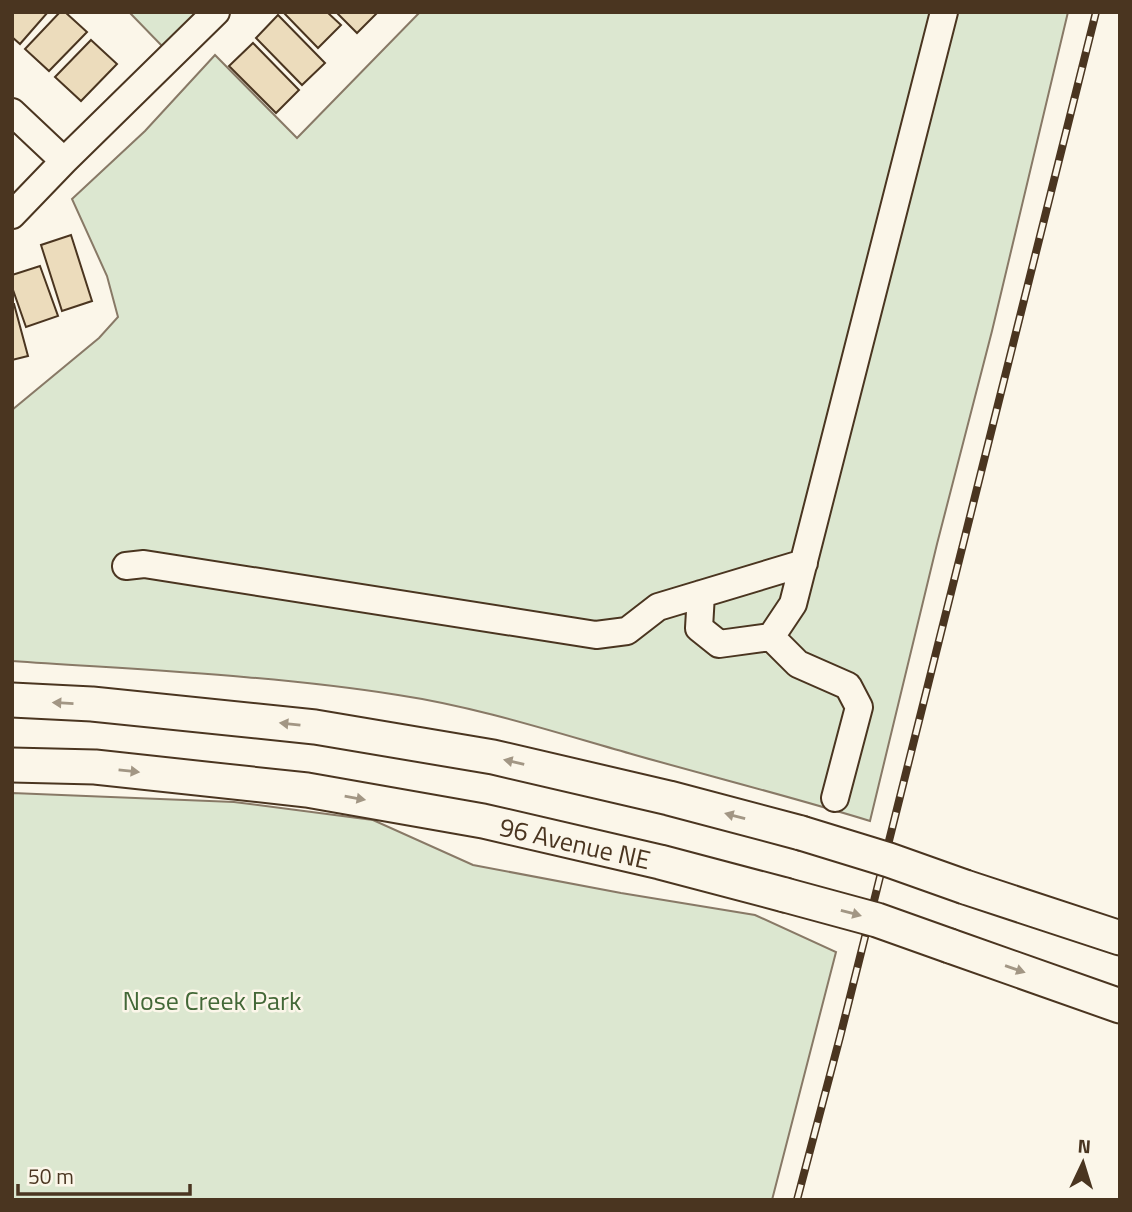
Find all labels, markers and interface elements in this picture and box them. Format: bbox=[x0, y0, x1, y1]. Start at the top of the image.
one-way arrow bbox=[52, 697, 74, 708]
one-way arrow bbox=[279, 719, 301, 730]
one-way arrow bbox=[503, 756, 525, 767]
one-way arrow bbox=[118, 766, 140, 777]
one-way arrow bbox=[344, 793, 366, 804]
street label: 96 Avenue NE bbox=[496, 807, 654, 879]
one-way arrow bbox=[724, 810, 746, 821]
one-way arrow bbox=[840, 908, 862, 919]
one-way arrow bbox=[1004, 964, 1025, 975]
park label: Nose Creek Park bbox=[122, 981, 302, 1020]
north arrow bbox=[1048, 1128, 1118, 1198]
text: N bbox=[1077, 1131, 1092, 1160]
scale bar bbox=[18, 1152, 189, 1196]
text: 50 m bbox=[28, 1160, 74, 1192]

